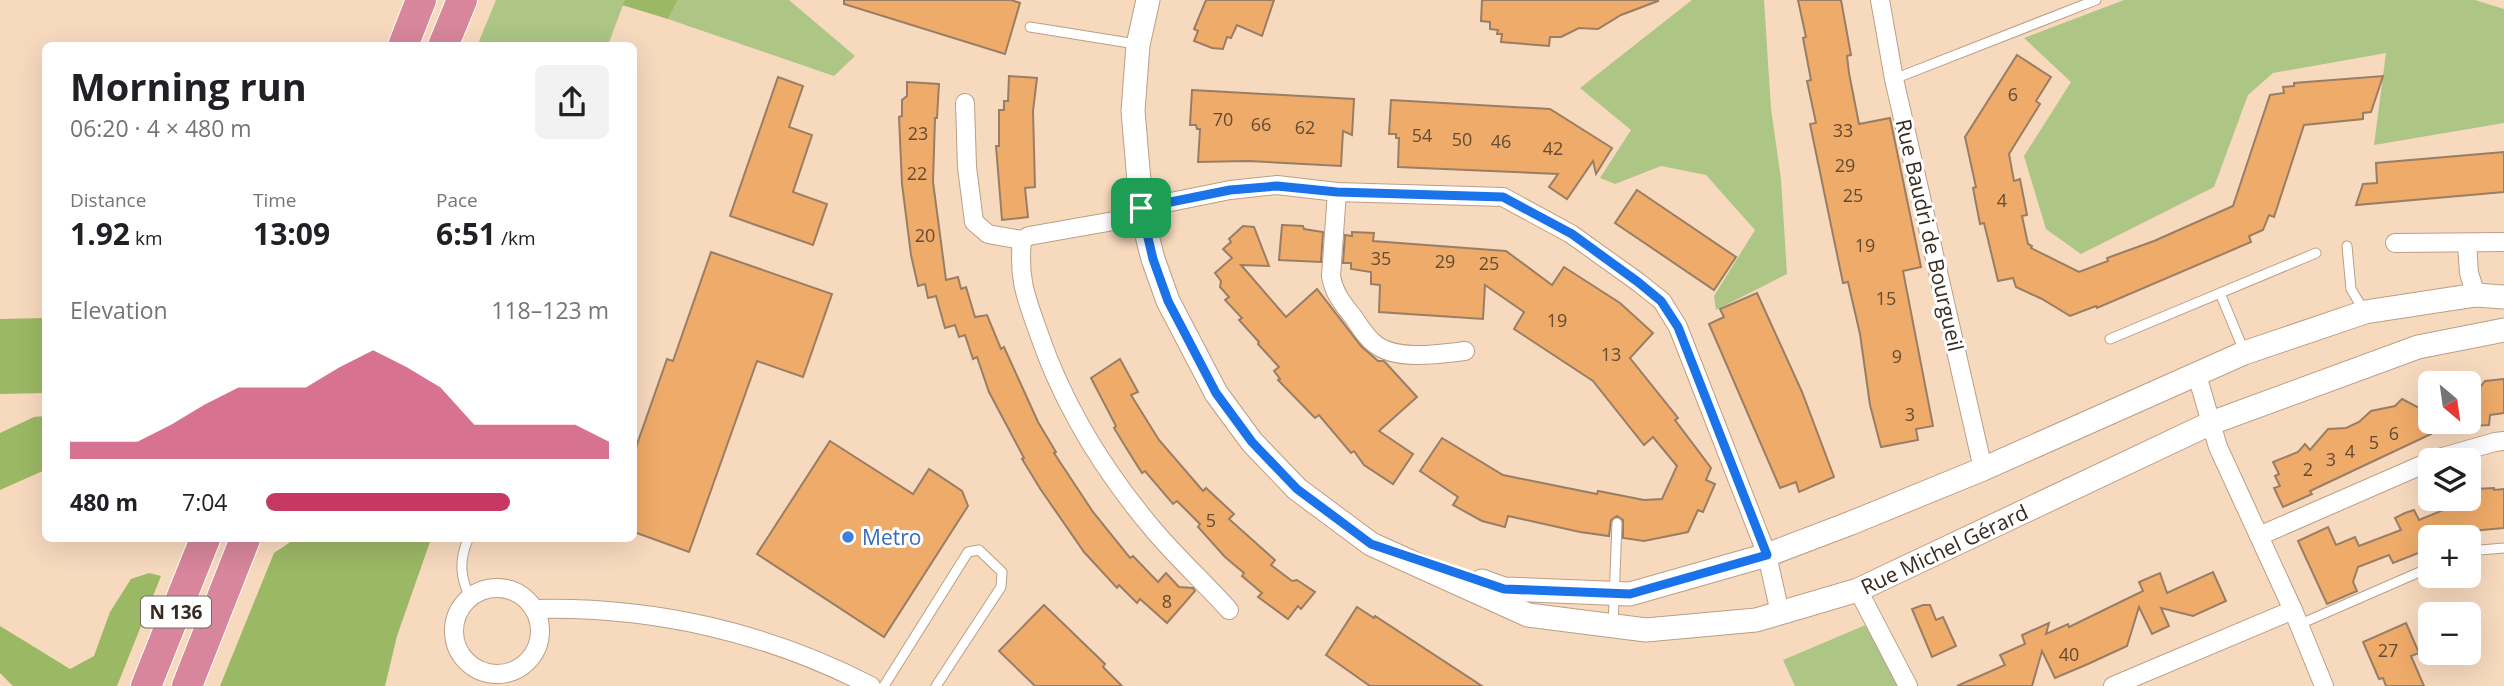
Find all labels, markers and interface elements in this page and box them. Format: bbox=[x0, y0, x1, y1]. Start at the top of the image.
text: Morning run bbox=[70, 60, 307, 112]
button: share bbox=[535, 65, 609, 139]
house number: 6 bbox=[2008, 82, 2018, 106]
house number: 70 bbox=[1213, 107, 1233, 131]
text: 06:20 · 4 × 480 m bbox=[70, 112, 252, 144]
house number: 66 bbox=[1251, 112, 1271, 136]
house number: 62 bbox=[1295, 115, 1315, 139]
street label: Rue Baudri de Bourgueil bbox=[1890, 116, 1970, 354]
house number: 33 bbox=[1833, 118, 1853, 142]
house number: 23 bbox=[908, 121, 928, 145]
house number: 54 bbox=[1412, 123, 1432, 147]
house number: 50 bbox=[1452, 127, 1472, 151]
house number: 46 bbox=[1491, 129, 1511, 153]
house number: 42 bbox=[1543, 136, 1563, 160]
house number: 29 bbox=[1835, 153, 1855, 177]
house number: 22 bbox=[907, 161, 927, 185]
pin bbox=[1111, 178, 1171, 238]
house number: 25 bbox=[1843, 183, 1863, 207]
text: Distance bbox=[70, 187, 146, 213]
text: Time bbox=[253, 187, 297, 213]
text: Pace bbox=[436, 187, 478, 213]
house number: 4 bbox=[1997, 188, 2007, 212]
icon: arrive bbox=[1122, 189, 1160, 227]
text: 1.92 bbox=[70, 213, 130, 254]
text: 13:09 bbox=[253, 213, 330, 254]
text: 6:51 bbox=[436, 213, 496, 254]
house number: 20 bbox=[915, 223, 935, 247]
text: km bbox=[130, 225, 163, 251]
text: /km bbox=[496, 225, 536, 251]
house number: 19 bbox=[1855, 233, 1875, 257]
house number: 35 bbox=[1371, 246, 1391, 270]
house number: 29 bbox=[1435, 249, 1455, 273]
house number: 25 bbox=[1479, 251, 1499, 275]
house number: 15 bbox=[1876, 286, 1896, 310]
text: Elevation bbox=[70, 294, 168, 326]
text: 118–123 m bbox=[491, 294, 609, 326]
house number: 19 bbox=[1547, 308, 1567, 332]
house number: 13 bbox=[1601, 342, 1621, 366]
house number: 9 bbox=[1892, 344, 1902, 368]
north arrow bbox=[2418, 371, 2482, 434]
map controls bbox=[2418, 371, 2481, 665]
house number: 3 bbox=[1905, 402, 1915, 426]
house number: 6 bbox=[2389, 421, 2399, 445]
house number: 5 bbox=[2369, 430, 2379, 454]
house number: 4 bbox=[2345, 439, 2355, 463]
house number: 3 bbox=[2326, 447, 2336, 471]
button: layers bbox=[2418, 448, 2481, 511]
house number: 2 bbox=[2303, 457, 2313, 481]
text: 480 m bbox=[70, 486, 138, 518]
text: 7:04 bbox=[182, 486, 228, 518]
street label: Rue Michel Gérard bbox=[1856, 498, 2032, 601]
house number: 5 bbox=[1206, 508, 1216, 532]
place label: Metro bbox=[862, 523, 921, 551]
button: + bbox=[2418, 525, 2481, 588]
marker: Metro bbox=[840, 529, 856, 545]
house number: 8 bbox=[1162, 589, 1172, 613]
road number: N 136 bbox=[141, 596, 211, 628]
button: − bbox=[2418, 602, 2481, 665]
house number: 27 bbox=[2378, 638, 2398, 662]
house number: 40 bbox=[2059, 642, 2079, 666]

